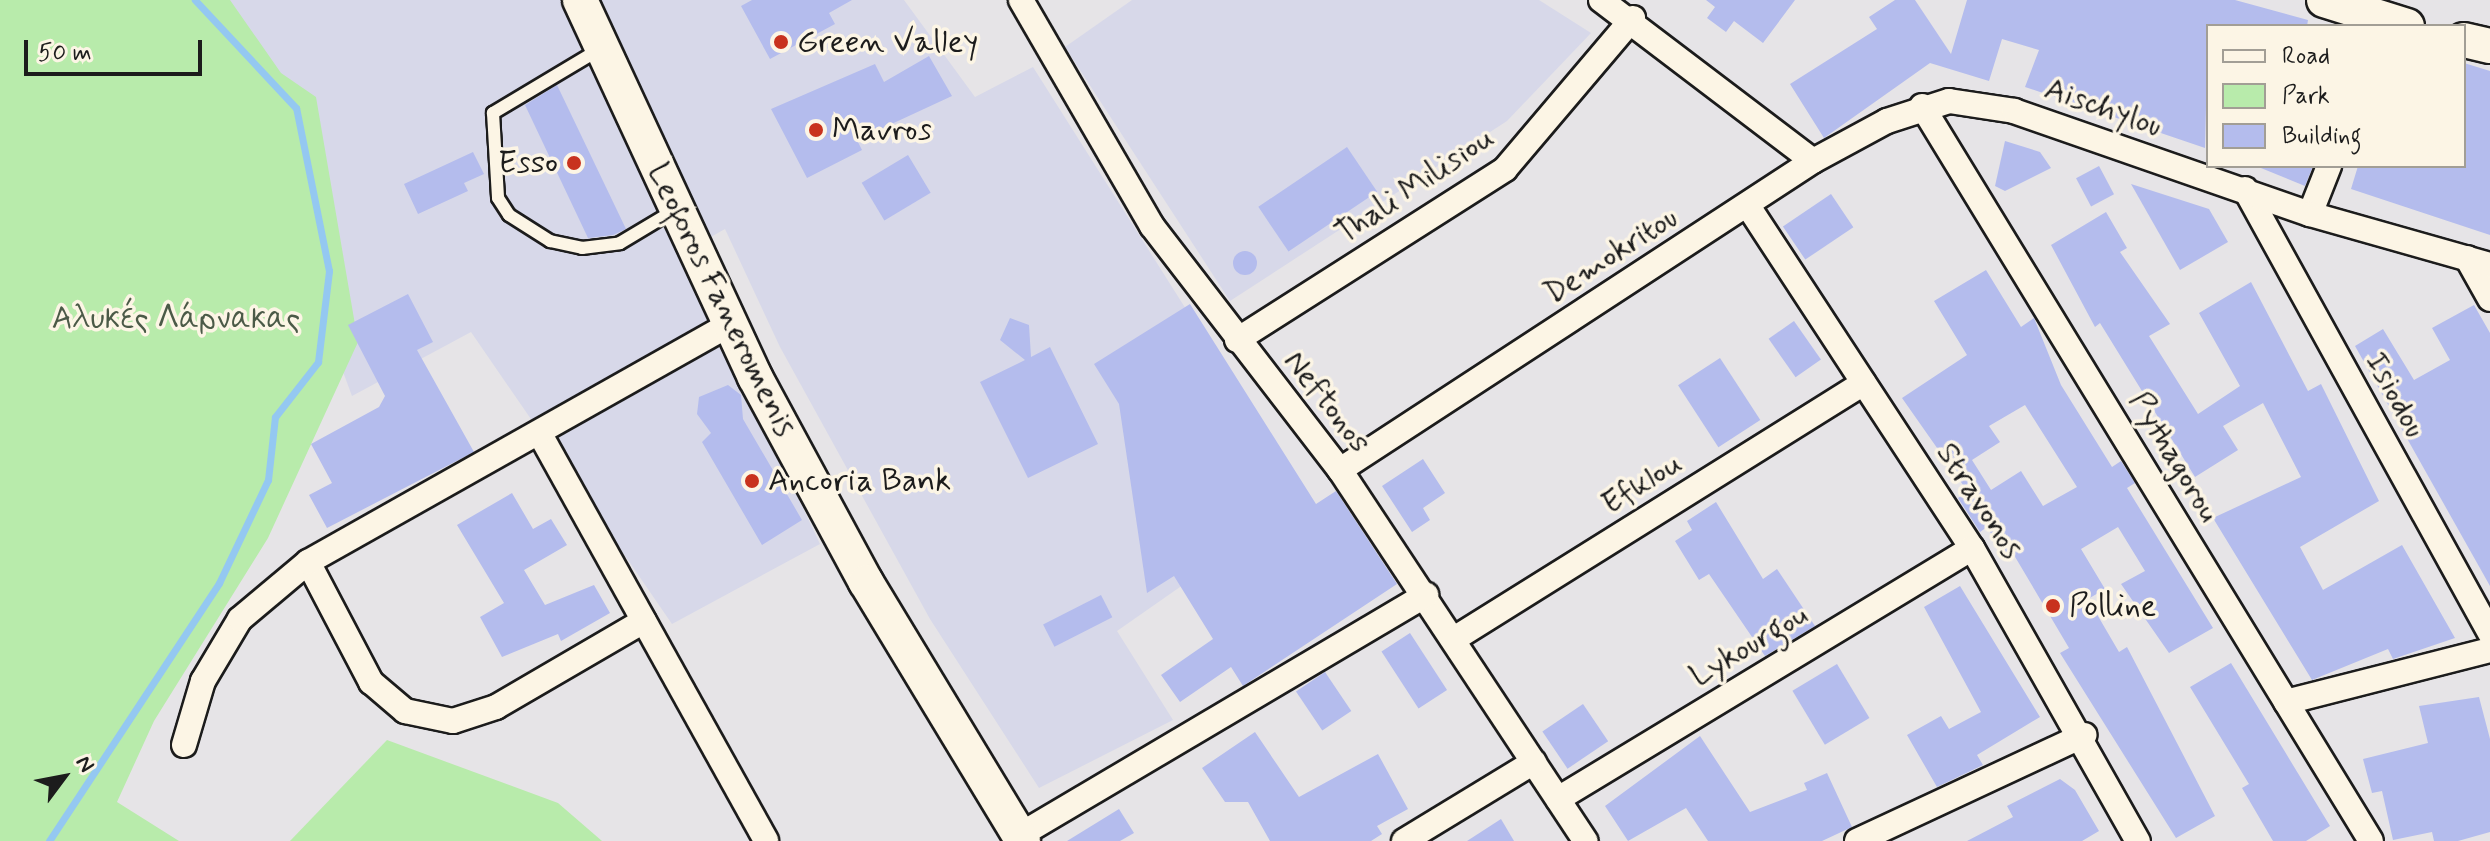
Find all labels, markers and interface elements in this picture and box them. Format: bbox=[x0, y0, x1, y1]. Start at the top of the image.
place label: Green Valley bbox=[797, 23, 974, 61]
scale bar bbox=[28, 24, 206, 74]
legend bbox=[2206, 24, 2466, 168]
marker: Green Valley bbox=[772, 33, 790, 51]
text: 50 m bbox=[38, 38, 92, 69]
text: Road bbox=[2282, 41, 2330, 72]
street label: Aischylou bbox=[2039, 70, 2167, 146]
text: Park bbox=[2282, 81, 2330, 112]
place label: Mavros bbox=[832, 111, 932, 149]
street label: Thali Milisiou bbox=[1328, 119, 1502, 253]
marker: Mavros bbox=[807, 121, 825, 139]
text: Building bbox=[2282, 121, 2362, 152]
place label: Esso bbox=[498, 144, 558, 182]
marker: Esso bbox=[565, 154, 583, 172]
street label: Leoforos Faneromenis bbox=[640, 161, 802, 439]
street label: Demokritou bbox=[1537, 199, 1685, 313]
park label: Αλυκές Λάρνακας bbox=[52, 300, 300, 338]
street label: Neftonos bbox=[1275, 343, 1379, 461]
street label: Isiodou bbox=[2356, 346, 2434, 444]
street label: Pythagorou bbox=[2120, 385, 2228, 529]
street label: Stravonos bbox=[1927, 436, 2031, 566]
street label: Efklou bbox=[1595, 445, 1689, 523]
place label: Ancoria Bank bbox=[768, 462, 952, 500]
marker: Ancoria Bank bbox=[743, 472, 761, 490]
place label: Polline bbox=[2069, 587, 2156, 625]
street label: Lykourgou bbox=[1683, 596, 1815, 696]
marker: Polline bbox=[2044, 597, 2062, 615]
north arrow bbox=[24, 737, 104, 817]
text: N bbox=[69, 751, 100, 778]

